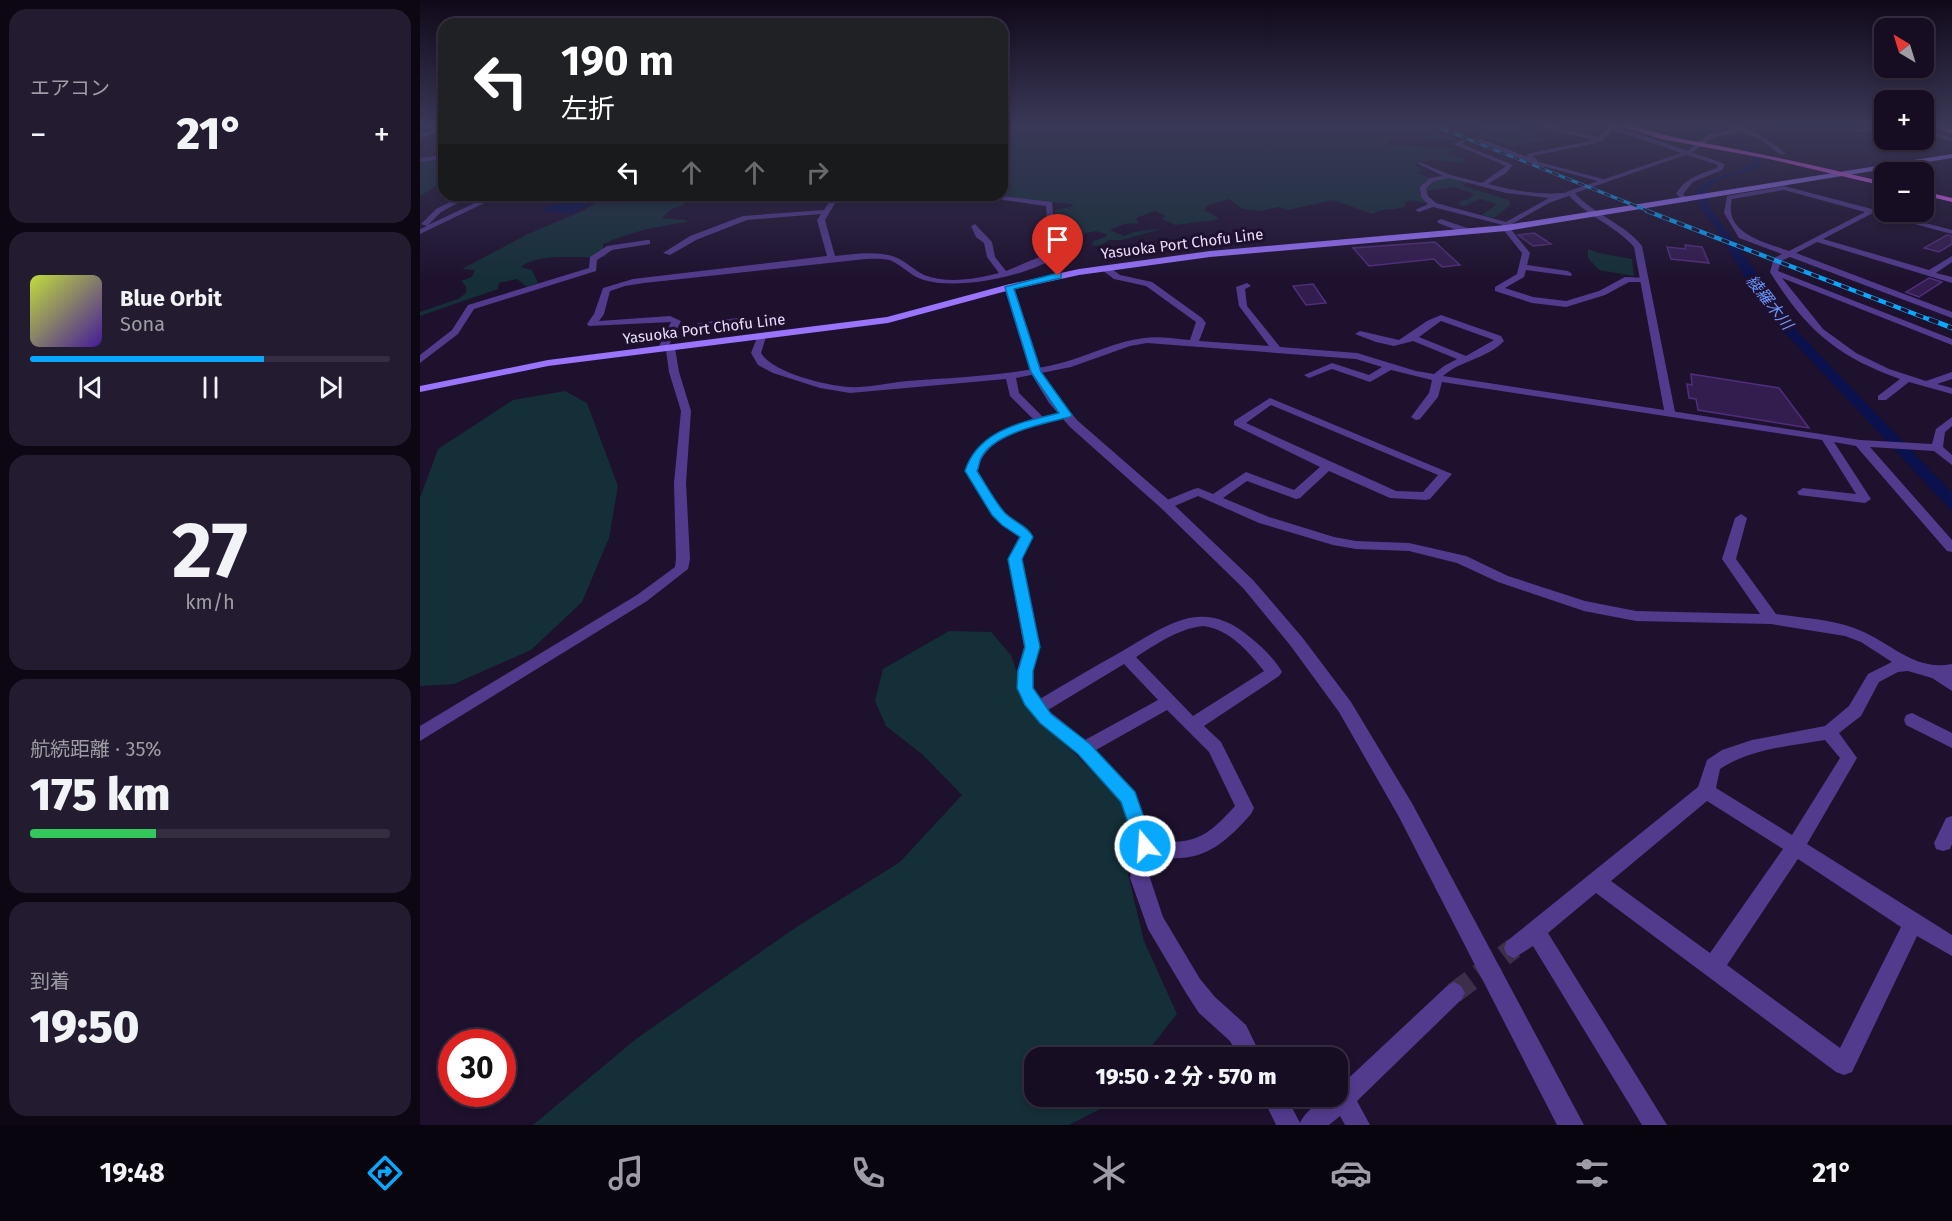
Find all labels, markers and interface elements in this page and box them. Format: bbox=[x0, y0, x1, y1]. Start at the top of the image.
north arrow bbox=[1874, 18, 1934, 78]
map controls bbox=[1874, 18, 1934, 222]
text: 190 m bbox=[561, 36, 674, 86]
icon: left bbox=[462, 42, 540, 120]
text: エアコン bbox=[30, 76, 110, 100]
button: + bbox=[1874, 90, 1934, 150]
text: 左折 bbox=[561, 93, 615, 125]
text: 21° bbox=[176, 107, 244, 161]
text: − bbox=[30, 115, 47, 155]
text: + bbox=[374, 115, 390, 155]
icon: left bbox=[612, 156, 645, 189]
icon: ahead bbox=[675, 156, 708, 189]
icon: ahead bbox=[738, 156, 771, 189]
icon: right bbox=[801, 156, 834, 189]
button: − bbox=[1874, 162, 1934, 222]
pin bbox=[1032, 214, 1083, 276]
icon: arrive bbox=[1041, 223, 1074, 256]
street label: Yasuoka Port Chofu Line bbox=[1100, 225, 1264, 263]
water label: 綾羅木川 bbox=[1742, 271, 1798, 335]
text: Blue Orbit bbox=[120, 285, 222, 312]
street label: Yasuoka Port Chofu Line bbox=[622, 310, 786, 348]
text: Sona bbox=[120, 312, 165, 336]
icon: previous bbox=[74, 371, 107, 404]
icon: pause bbox=[194, 371, 227, 404]
icon: next bbox=[314, 371, 347, 404]
text: 27 bbox=[172, 504, 248, 598]
text: km/h bbox=[185, 590, 235, 614]
text: 航続距離 · 35% bbox=[30, 737, 162, 761]
text: 175 km bbox=[30, 768, 170, 822]
position arrow bbox=[1113, 814, 1177, 878]
text: 到着 bbox=[30, 969, 70, 993]
text: 19:50 bbox=[30, 1000, 140, 1054]
speed limit sign: 30 bbox=[438, 1029, 516, 1107]
text: 19:50 · 2 分 · 570 m bbox=[1096, 1063, 1276, 1090]
icon: directions bbox=[364, 1152, 406, 1194]
icon: music bbox=[605, 1152, 647, 1194]
icon: phone bbox=[847, 1152, 889, 1194]
icon: climate bbox=[1088, 1152, 1130, 1194]
icon: car bbox=[1330, 1152, 1372, 1194]
icon: filters bbox=[1571, 1152, 1613, 1194]
text: 19:48 bbox=[100, 1157, 165, 1189]
text: 21° bbox=[1812, 1157, 1852, 1189]

